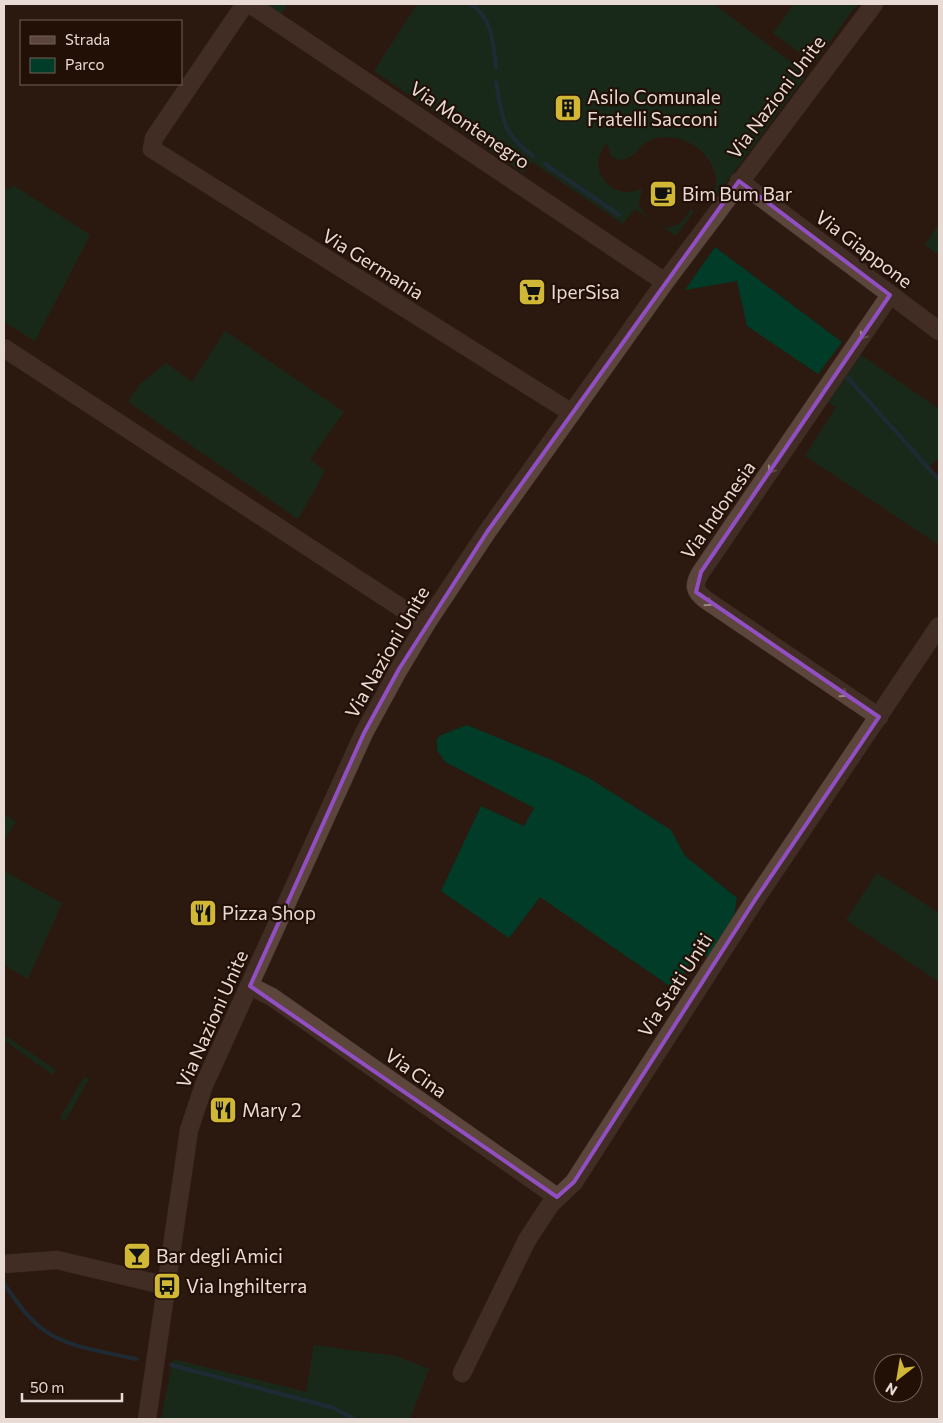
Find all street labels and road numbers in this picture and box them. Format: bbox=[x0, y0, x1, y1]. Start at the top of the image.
street label: Via Nazioni Unite bbox=[722, 31, 829, 163]
street label: Via Montenegro bbox=[406, 76, 534, 173]
street label: Via Giappone bbox=[811, 205, 917, 292]
street label: Via Germania bbox=[318, 223, 428, 304]
street label: Via Indonesia bbox=[675, 456, 760, 563]
street label: Via Nazioni Unite bbox=[340, 582, 434, 722]
street label: Via Stati Uniti bbox=[633, 929, 717, 1041]
street label: Via Nazioni Unite bbox=[171, 946, 252, 1091]
street label: Via Cina bbox=[381, 1043, 452, 1102]

